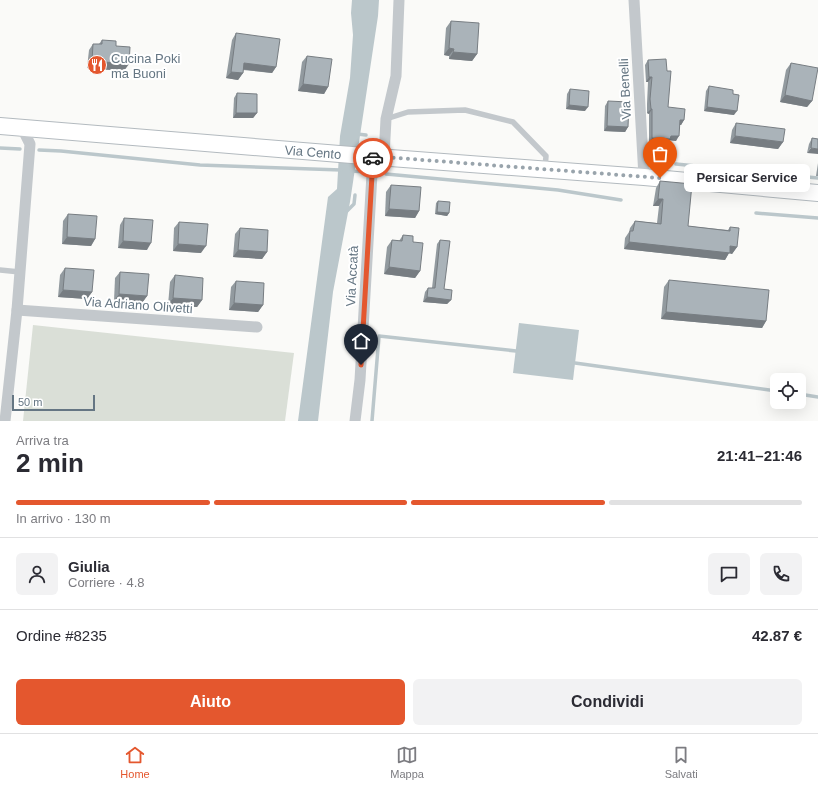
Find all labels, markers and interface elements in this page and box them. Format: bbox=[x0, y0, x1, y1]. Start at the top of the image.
place label: Cucina Poki ma Buoni bbox=[111, 51, 180, 81]
restaurant icon: Cucina Poki ma Buoni bbox=[86, 54, 108, 76]
street label: Via Benelli bbox=[616, 58, 634, 120]
pin bbox=[643, 137, 677, 178]
courier bbox=[353, 138, 393, 178]
street label: Via Cento bbox=[284, 142, 342, 162]
icon: bag bbox=[649, 143, 671, 165]
icon: car bbox=[362, 147, 384, 169]
callout: Persicar Service bbox=[684, 164, 810, 192]
text: Persicar Service bbox=[696, 170, 798, 185]
street label: Via Accatà bbox=[343, 244, 361, 307]
street label: Via Adriano Olivetti bbox=[83, 294, 193, 316]
pin bbox=[344, 324, 378, 365]
icon: home bbox=[350, 330, 372, 352]
map controls bbox=[770, 373, 806, 409]
button: locate bbox=[770, 373, 806, 409]
scale bar bbox=[12, 393, 95, 412]
text: 50 m bbox=[18, 396, 42, 408]
text: Arriva tra bbox=[16, 433, 69, 448]
text: 21:41–21:46 bbox=[717, 447, 802, 464]
text: 2 min bbox=[16, 448, 84, 478]
text: In arrivo · 130 m bbox=[16, 511, 111, 526]
button: person bbox=[16, 553, 58, 595]
button: chat bbox=[708, 553, 750, 595]
button: phone bbox=[760, 553, 802, 595]
text: Giulia bbox=[68, 558, 110, 575]
text: Corriere · 4.8 bbox=[68, 575, 145, 590]
text: Ordine #8235 bbox=[16, 627, 107, 644]
text: 42.87 € bbox=[752, 627, 802, 644]
button: Aiuto bbox=[16, 679, 405, 725]
button: Condividi bbox=[413, 679, 802, 725]
tab: Home bbox=[120, 744, 150, 780]
tab: Mappa bbox=[390, 744, 424, 780]
tab: Salvati bbox=[665, 744, 698, 780]

